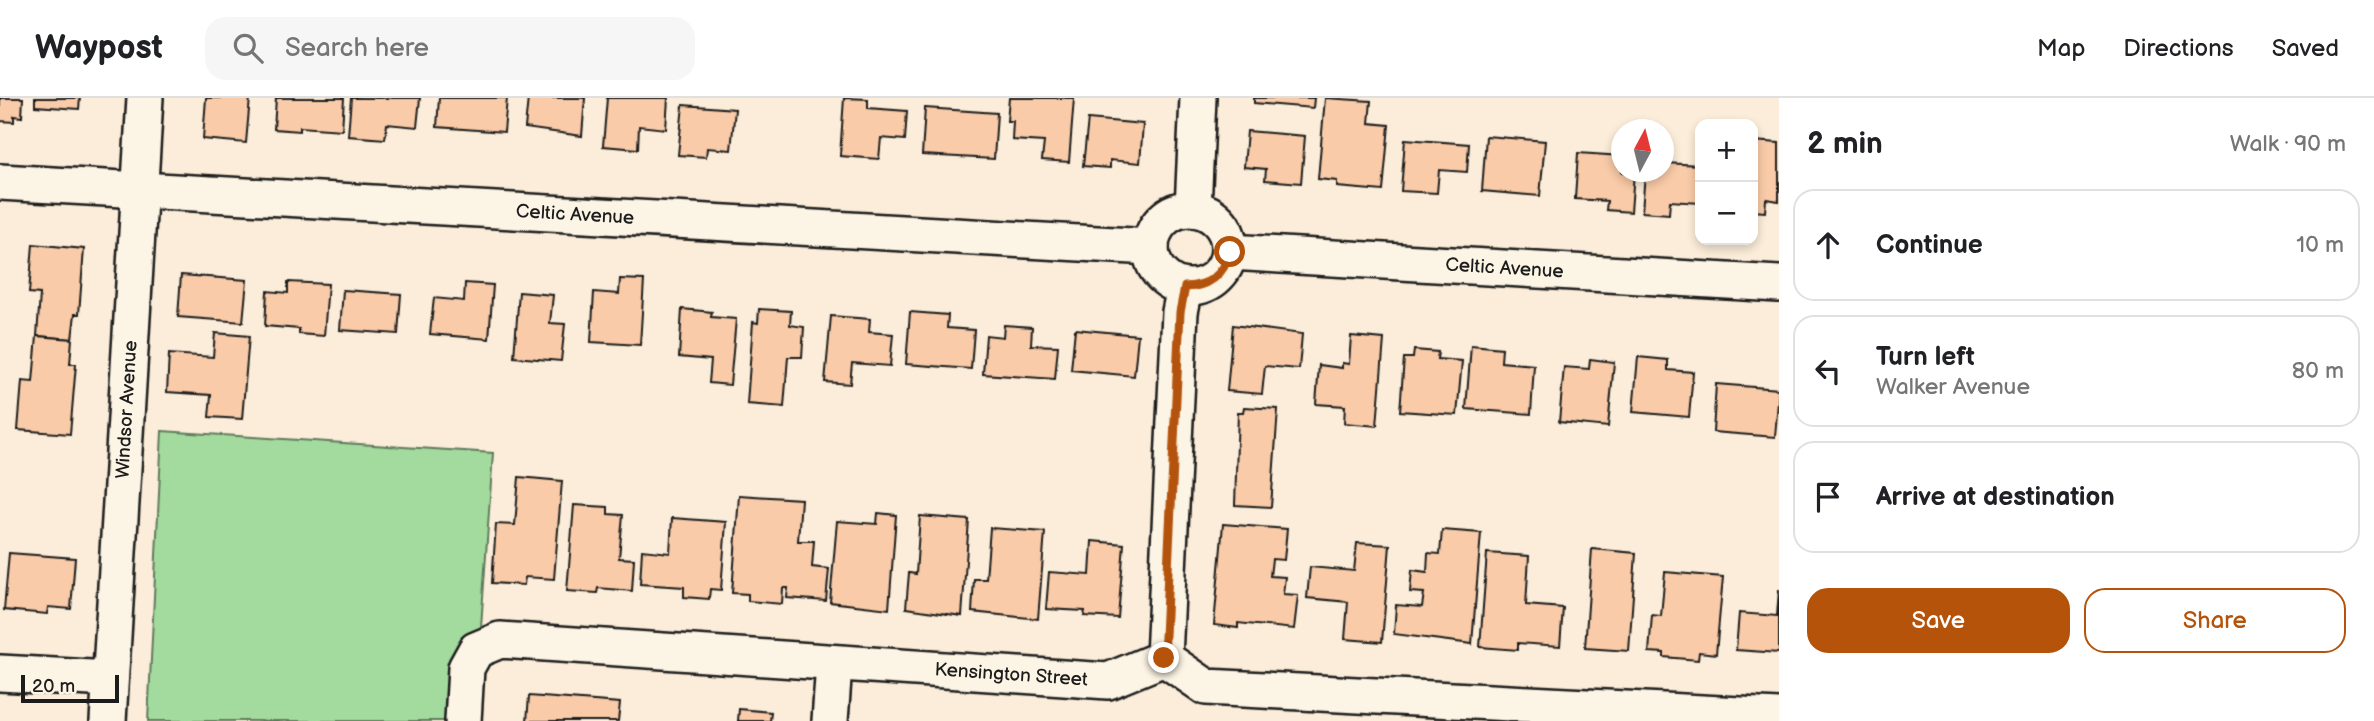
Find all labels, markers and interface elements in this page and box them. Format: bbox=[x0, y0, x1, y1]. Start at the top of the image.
search box bbox=[205, 17, 695, 80]
text: Waypost bbox=[35, 28, 163, 68]
icon: search bbox=[229, 29, 267, 67]
text: Search here bbox=[285, 33, 429, 64]
text: Map bbox=[2037, 34, 2085, 63]
text: Directions bbox=[2123, 34, 2234, 63]
text: Saved bbox=[2272, 34, 2339, 63]
north arrow bbox=[1611, 119, 1674, 182]
map controls bbox=[1695, 119, 1758, 245]
button: + bbox=[1695, 119, 1758, 182]
text: 2 min bbox=[1807, 126, 1883, 162]
text: Walk · 90 m bbox=[2230, 130, 2346, 158]
button: − bbox=[1695, 182, 1758, 245]
street label: Celtic Avenue bbox=[515, 200, 635, 229]
icon: ahead bbox=[1809, 226, 1847, 264]
text: Continue bbox=[1876, 230, 1983, 261]
text: 10 m bbox=[2296, 231, 2344, 259]
route start bbox=[1214, 236, 1245, 267]
street label: Celtic Avenue bbox=[1445, 253, 1564, 283]
street label: Windsor Avenue bbox=[111, 340, 142, 479]
text: Turn left bbox=[1876, 342, 1975, 373]
icon: left bbox=[1809, 352, 1847, 390]
text: 80 m bbox=[2292, 357, 2344, 385]
text: Walker Avenue bbox=[1876, 373, 2030, 401]
icon: arrive bbox=[1809, 478, 1847, 516]
text: Arrive at destination bbox=[1876, 482, 2115, 513]
button: Save bbox=[1807, 588, 2070, 653]
button: Share bbox=[2084, 588, 2346, 653]
route end bbox=[1148, 642, 1179, 673]
street label: Kensington Street bbox=[934, 658, 1089, 691]
scale bar bbox=[21, 672, 119, 704]
text: 20 m bbox=[32, 675, 75, 698]

